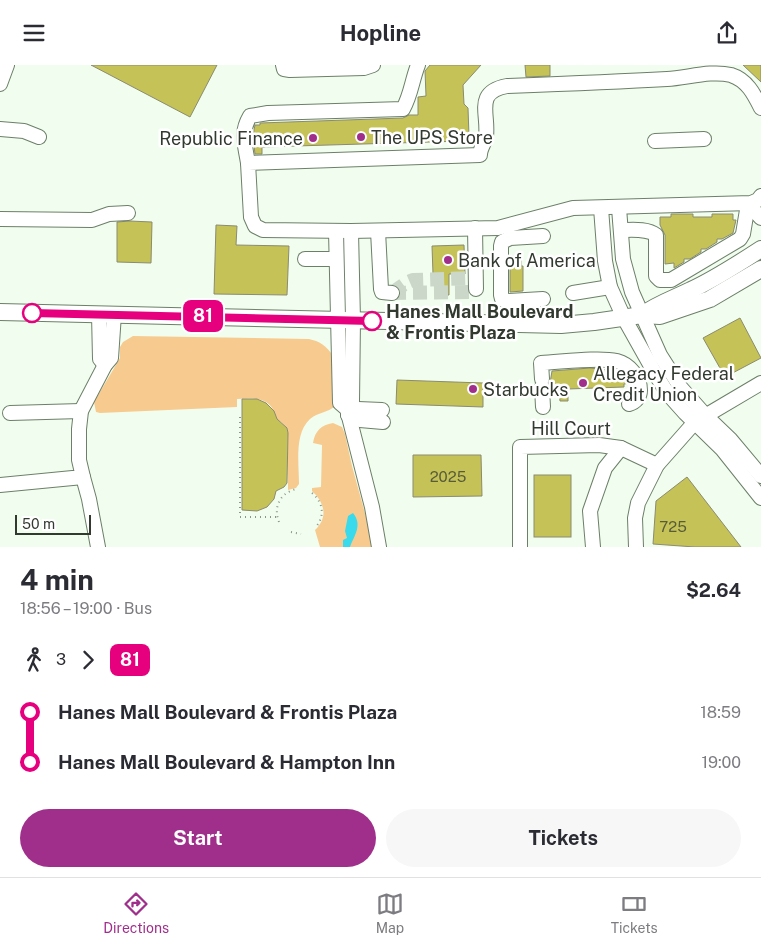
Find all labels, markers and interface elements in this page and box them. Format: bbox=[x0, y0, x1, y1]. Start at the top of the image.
icon: menu bbox=[20, 19, 48, 47]
icon: share bbox=[713, 19, 741, 47]
text: Hopline bbox=[340, 20, 421, 46]
place label: The UPS Store bbox=[371, 127, 493, 148]
place label: Republic Finance bbox=[159, 128, 303, 149]
marker: The UPS Store bbox=[355, 131, 367, 143]
marker: Republic Finance bbox=[307, 132, 319, 144]
place label: Bank of America bbox=[458, 250, 596, 271]
marker: Bank of America bbox=[442, 254, 454, 266]
line badge: 81 bbox=[180, 300, 226, 332]
place label: Hanes Mall Boulevard & Frontis Plaza bbox=[386, 301, 573, 343]
unlabelled marker bbox=[22, 303, 42, 323]
text: 81 bbox=[193, 305, 213, 326]
marker: Hanes Mall Boulevard & Frontis Plaza bbox=[362, 311, 382, 331]
place label: Allegacy Federal Credit Union bbox=[593, 363, 734, 405]
marker: Allegacy Federal Credit Union bbox=[577, 377, 589, 389]
place label: Starbucks bbox=[483, 379, 568, 400]
marker: Starbucks bbox=[467, 383, 479, 395]
street label: Hill Court bbox=[531, 418, 611, 439]
house number: 2025 bbox=[430, 468, 466, 485]
scale bar bbox=[15, 512, 91, 535]
text: 50 m bbox=[22, 516, 55, 532]
house number: 725 bbox=[659, 518, 687, 535]
text: 4 min bbox=[20, 563, 94, 596]
text: $2.64 bbox=[686, 579, 741, 601]
text: 18:56 – 19:00 · Bus bbox=[20, 599, 152, 618]
icon: walk bbox=[20, 646, 48, 674]
icon: forward bbox=[74, 646, 102, 674]
text: 81 bbox=[120, 649, 140, 670]
text: 3 bbox=[56, 650, 66, 669]
text: Hanes Mall Boulevard & Frontis Plaza bbox=[58, 701, 397, 723]
text: 18:59 bbox=[700, 703, 741, 722]
text: Hanes Mall Boulevard & Hampton Inn bbox=[58, 751, 395, 773]
text: 19:00 bbox=[701, 753, 741, 772]
button: Start bbox=[20, 809, 376, 867]
button: Tickets bbox=[386, 809, 741, 867]
tab: Directions bbox=[103, 890, 169, 936]
tab: Map bbox=[376, 890, 404, 936]
tab: Tickets bbox=[611, 890, 658, 936]

